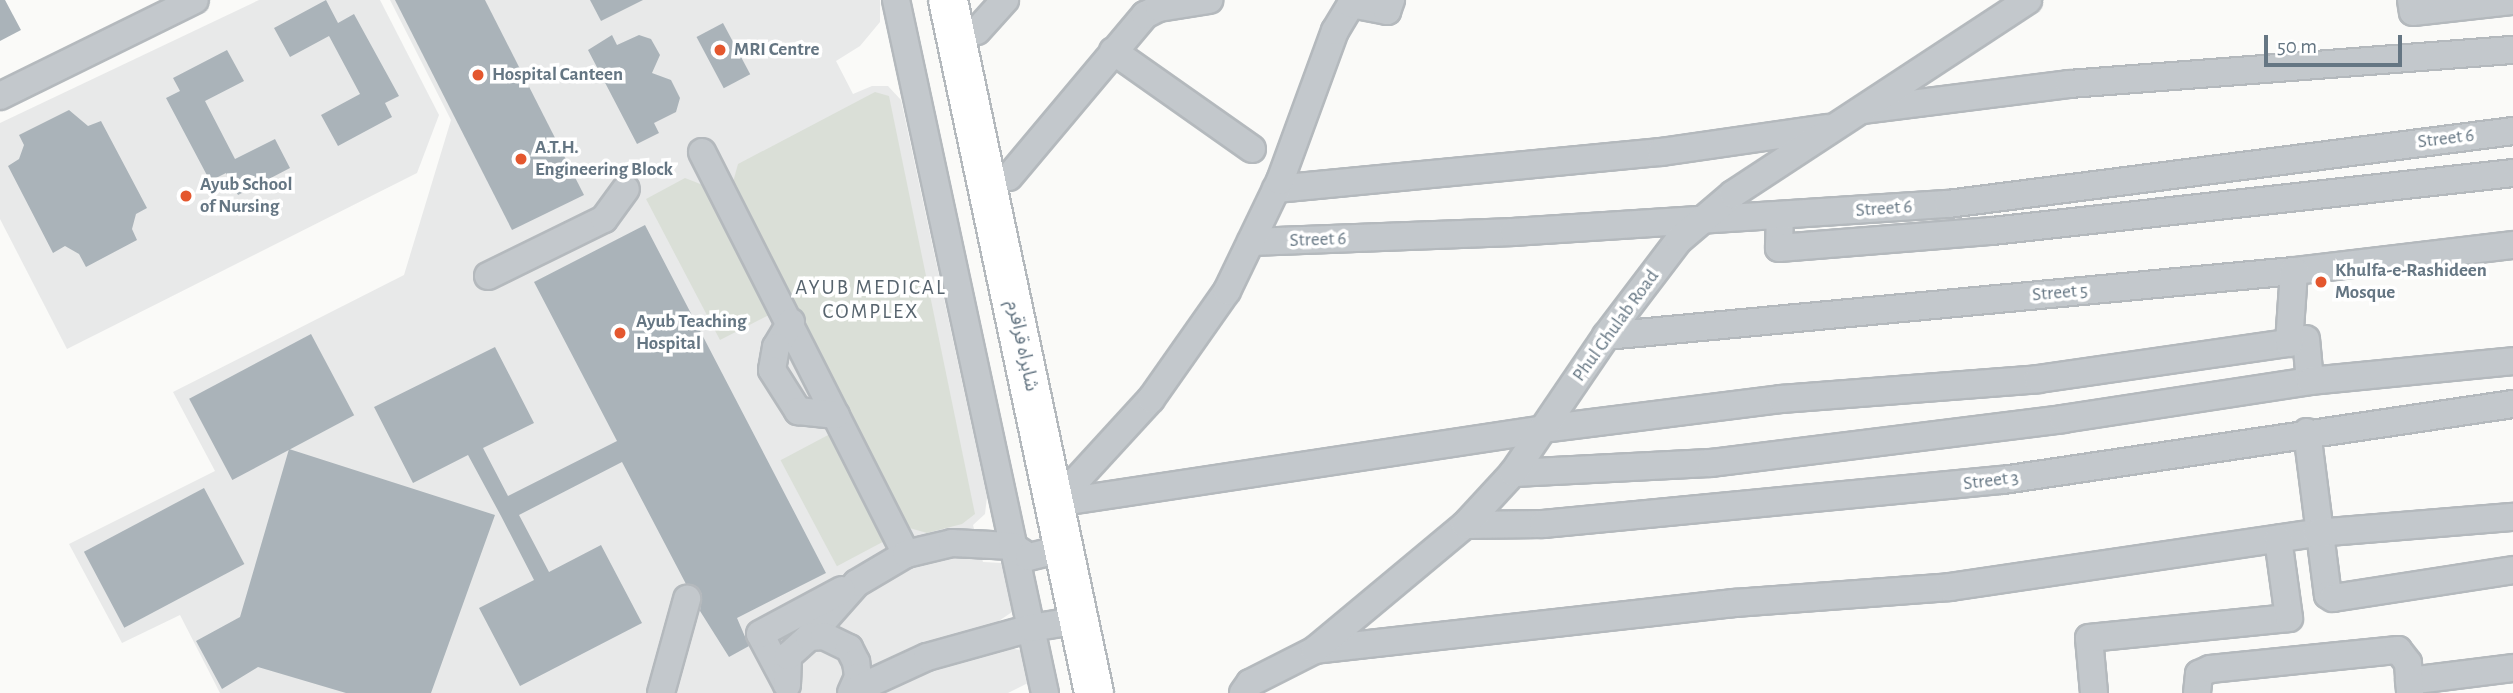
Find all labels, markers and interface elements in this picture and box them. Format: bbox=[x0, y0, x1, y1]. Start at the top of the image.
scale bar bbox=[2268, 21, 2406, 65]
text: 50 m bbox=[2277, 36, 2317, 57]
place label: MRI Centre bbox=[734, 39, 819, 61]
marker: MRI Centre bbox=[712, 42, 728, 58]
place label: Hospital Canteen bbox=[492, 64, 623, 86]
marker: Hospital Canteen bbox=[470, 67, 486, 83]
street label: Street 6 bbox=[2416, 124, 2476, 154]
place label: A.T.H. Engineering Block bbox=[535, 137, 673, 181]
marker: A.T.H. Engineering Block bbox=[513, 151, 529, 167]
place label: Ayub School of Nursing bbox=[200, 174, 292, 218]
marker: Ayub School of Nursing bbox=[178, 188, 194, 204]
street label: Street 6 bbox=[1855, 196, 1913, 222]
street label: Street 6 bbox=[1289, 228, 1347, 252]
place label: Khulfa-e-Rashideen Mosque bbox=[2335, 260, 2487, 304]
street label: Phul Ghulab Road bbox=[1568, 266, 1664, 386]
marker: Khulfa-e-Rashideen Mosque bbox=[2313, 274, 2329, 290]
district label: AYUB MEDICAL COMPLEX bbox=[797, 275, 945, 325]
street label: Street 5 bbox=[2031, 279, 2089, 307]
street label: شاہراہ قراقرم bbox=[1001, 298, 1043, 394]
place label: Ayub Teaching Hospital bbox=[636, 311, 747, 355]
marker: Ayub Teaching Hospital bbox=[610, 323, 630, 343]
street label: Street 3 bbox=[1962, 466, 2020, 496]

